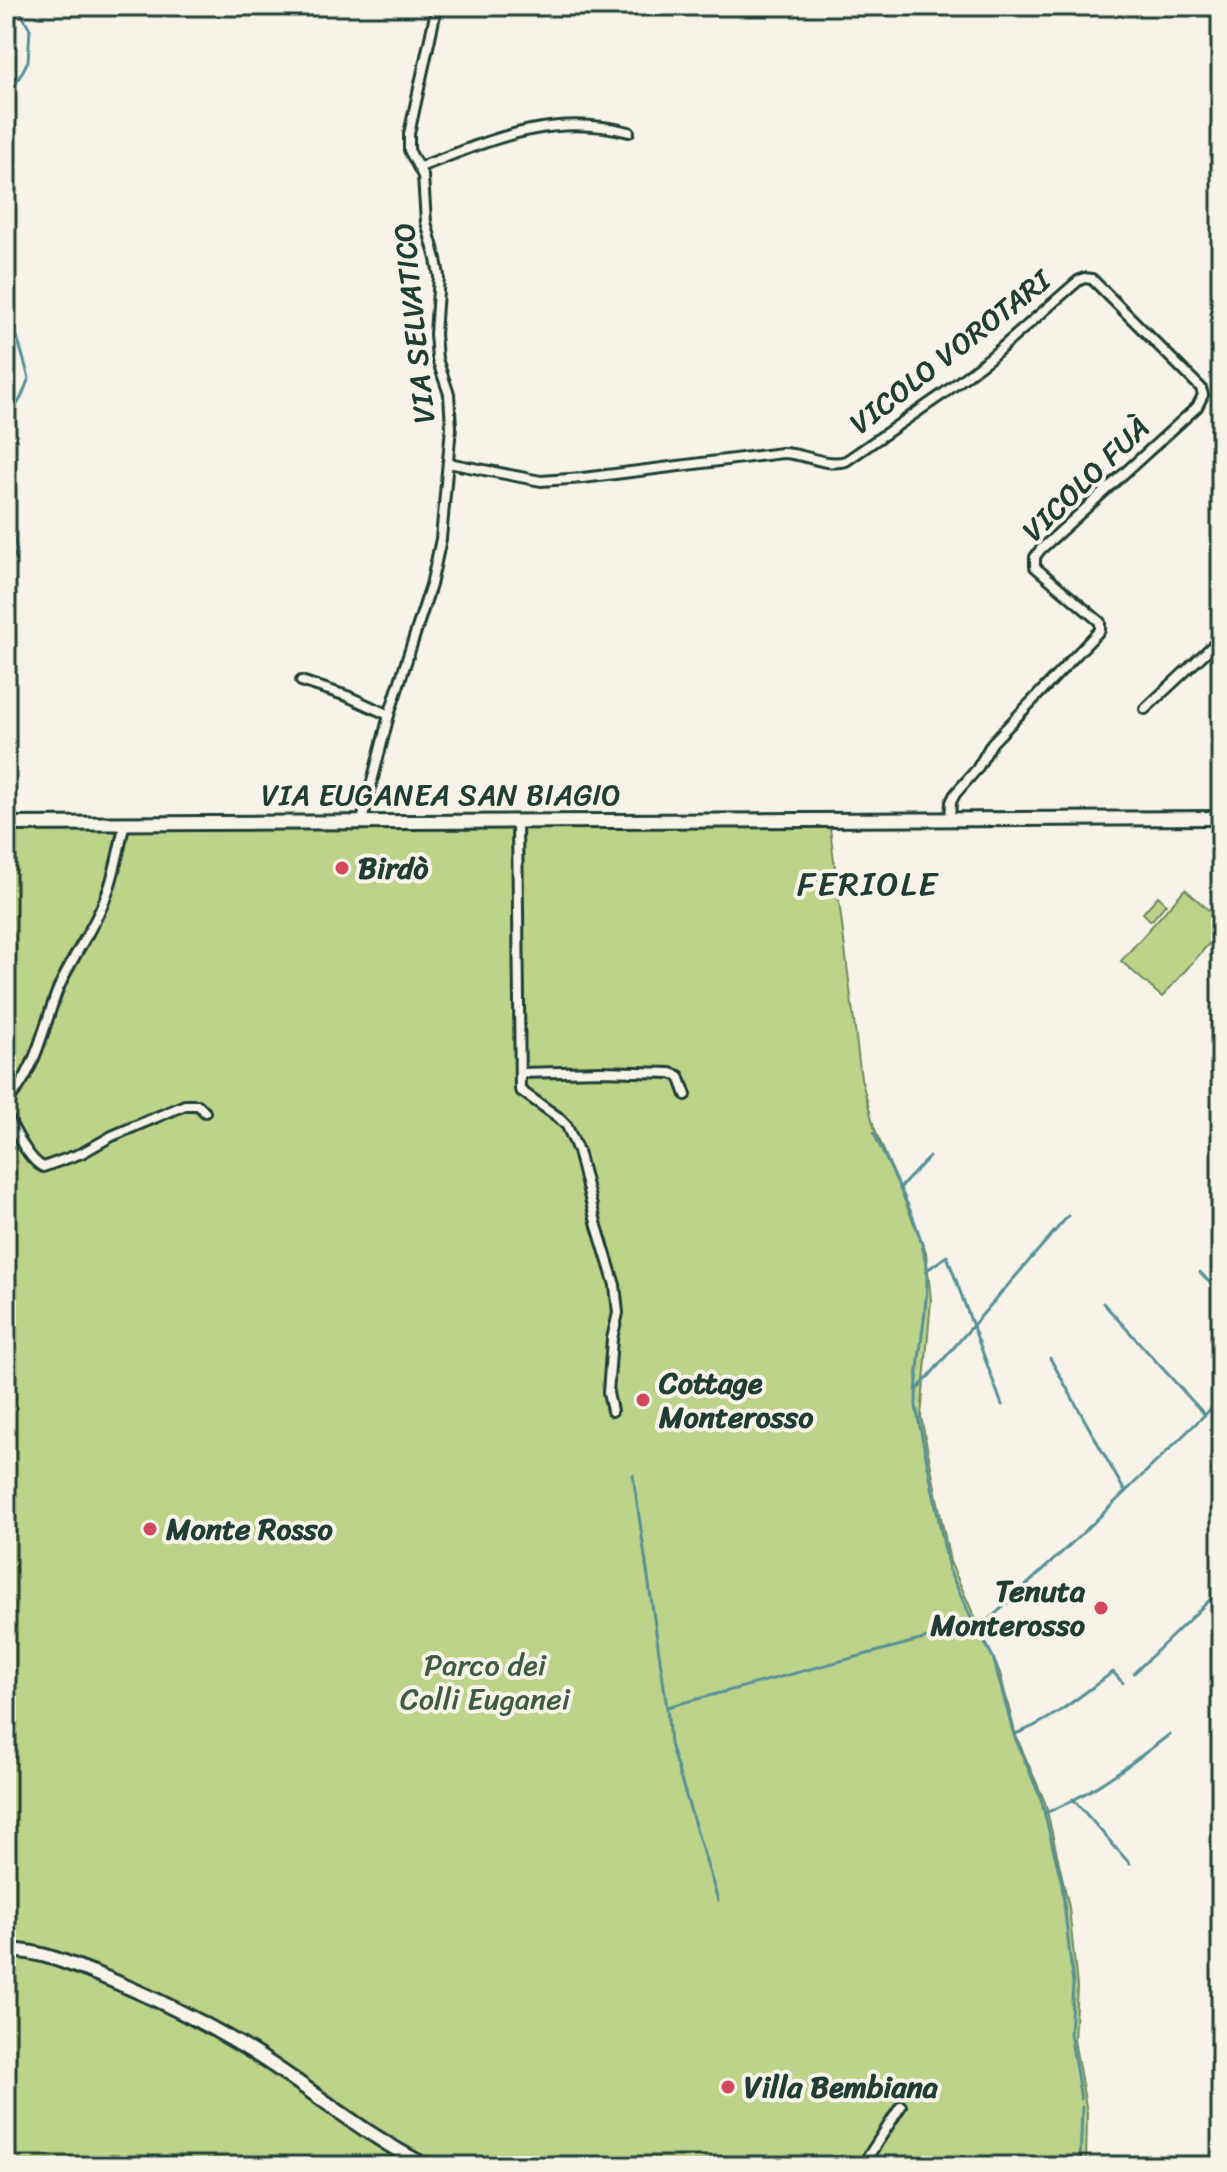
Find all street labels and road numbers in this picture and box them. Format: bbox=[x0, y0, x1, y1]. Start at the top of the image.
street label: VIA SELVATICO bbox=[377, 220, 451, 426]
street label: VICOLO VOROTARI bbox=[837, 254, 1065, 449]
street label: VICOLO FUÀ bbox=[1008, 403, 1164, 555]
street label: VIA EUGANEA SAN BIAGIO bbox=[261, 768, 621, 822]

